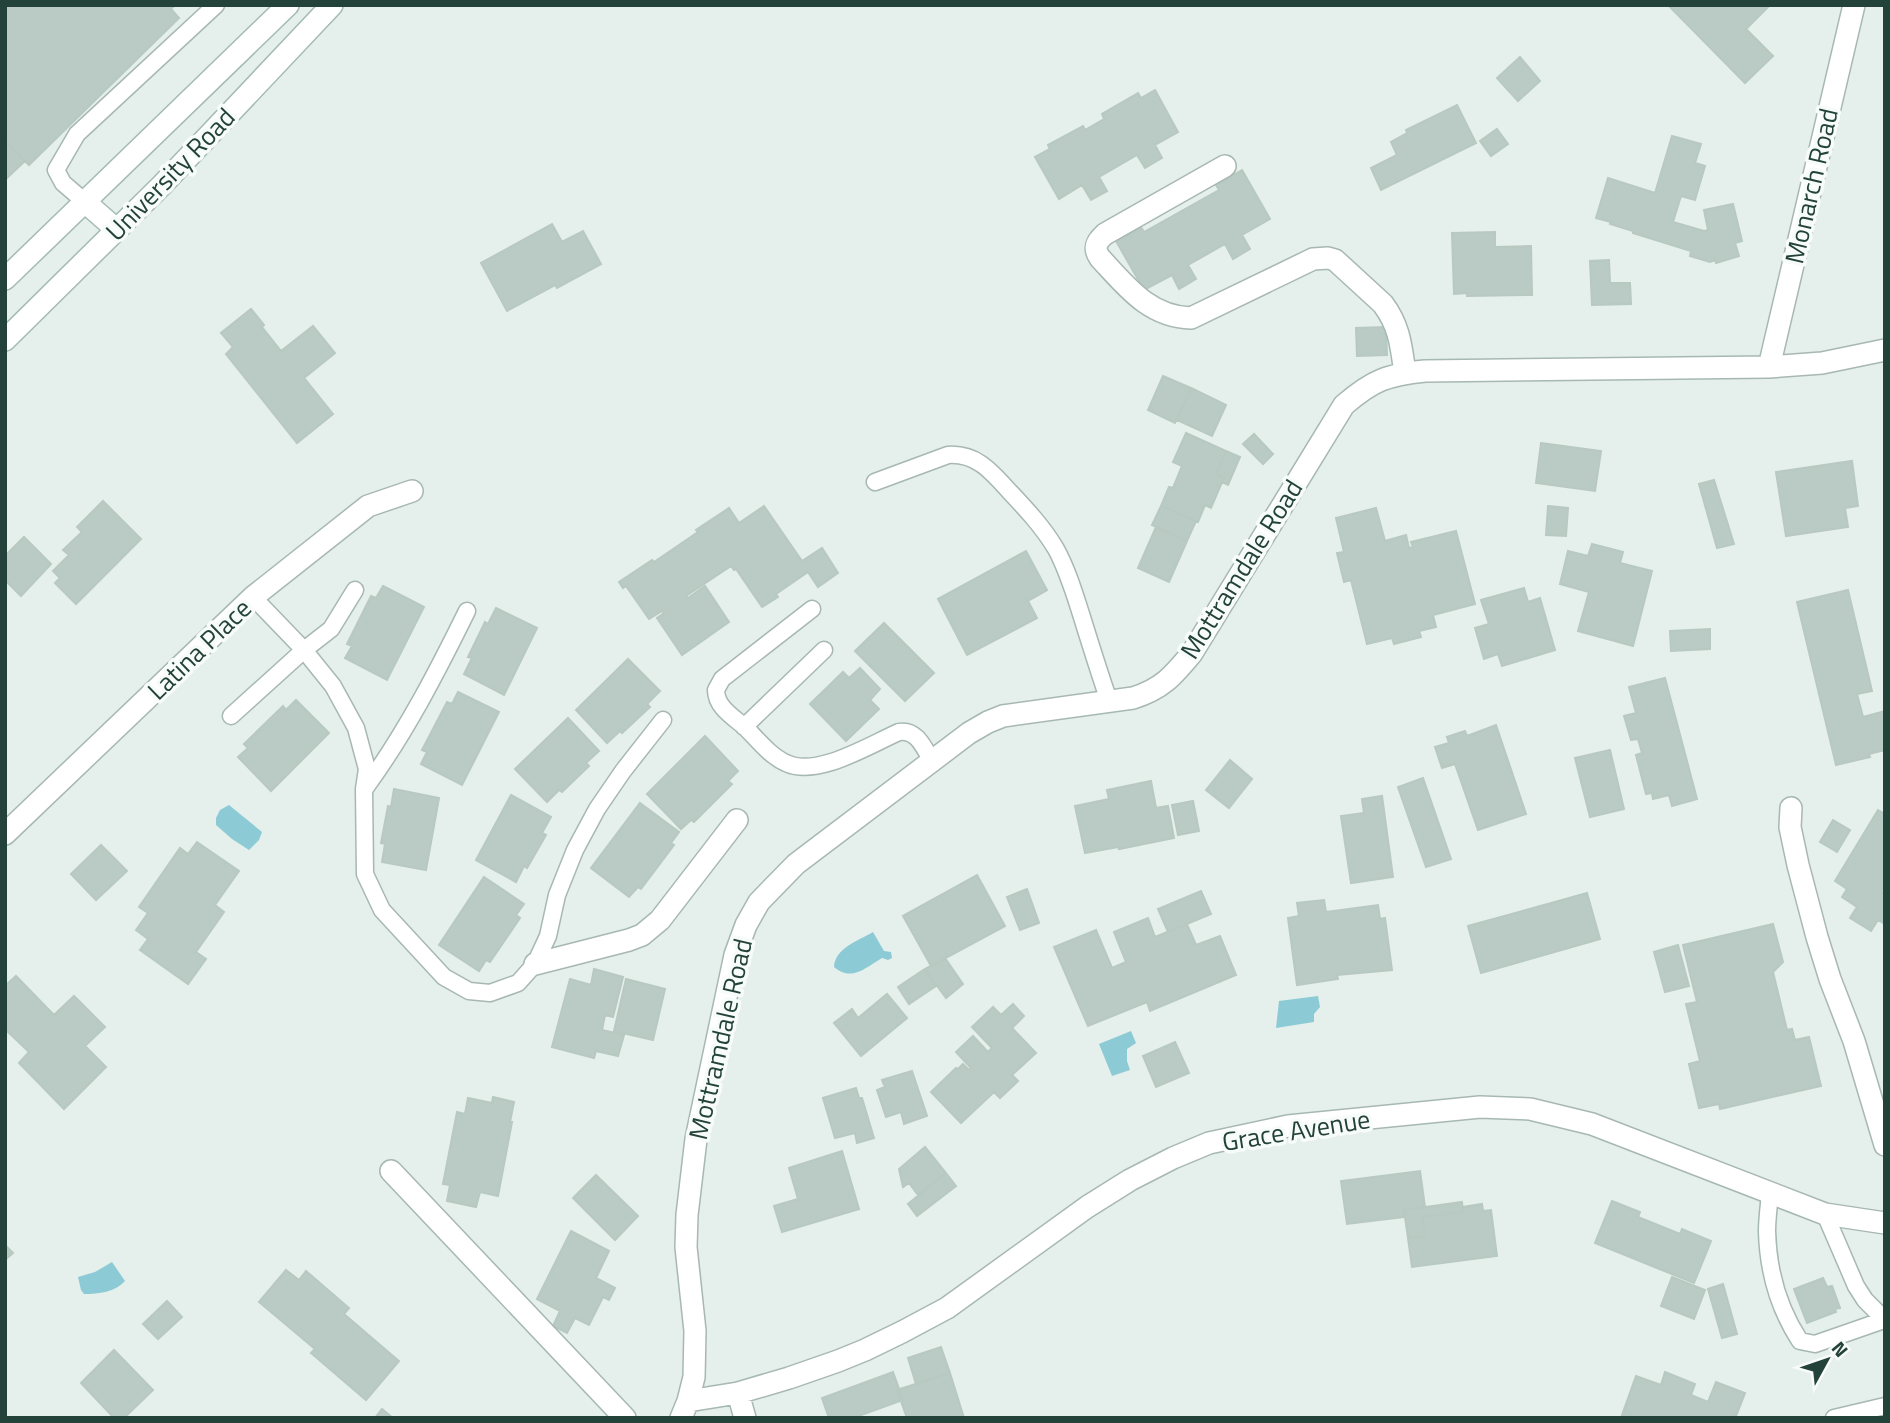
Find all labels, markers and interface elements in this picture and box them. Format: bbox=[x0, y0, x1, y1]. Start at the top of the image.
street label: University Road bbox=[96, 98, 244, 250]
street label: Monarch Road bbox=[1774, 104, 1848, 268]
street label: Mottramdale Road bbox=[1170, 472, 1312, 666]
street label: Latina Place bbox=[138, 589, 260, 709]
street label: Mottramdale Road bbox=[678, 935, 762, 1143]
street label: Grace Avenue bbox=[1219, 1099, 1373, 1161]
north arrow bbox=[1792, 1325, 1862, 1395]
text: N bbox=[1825, 1334, 1856, 1363]

